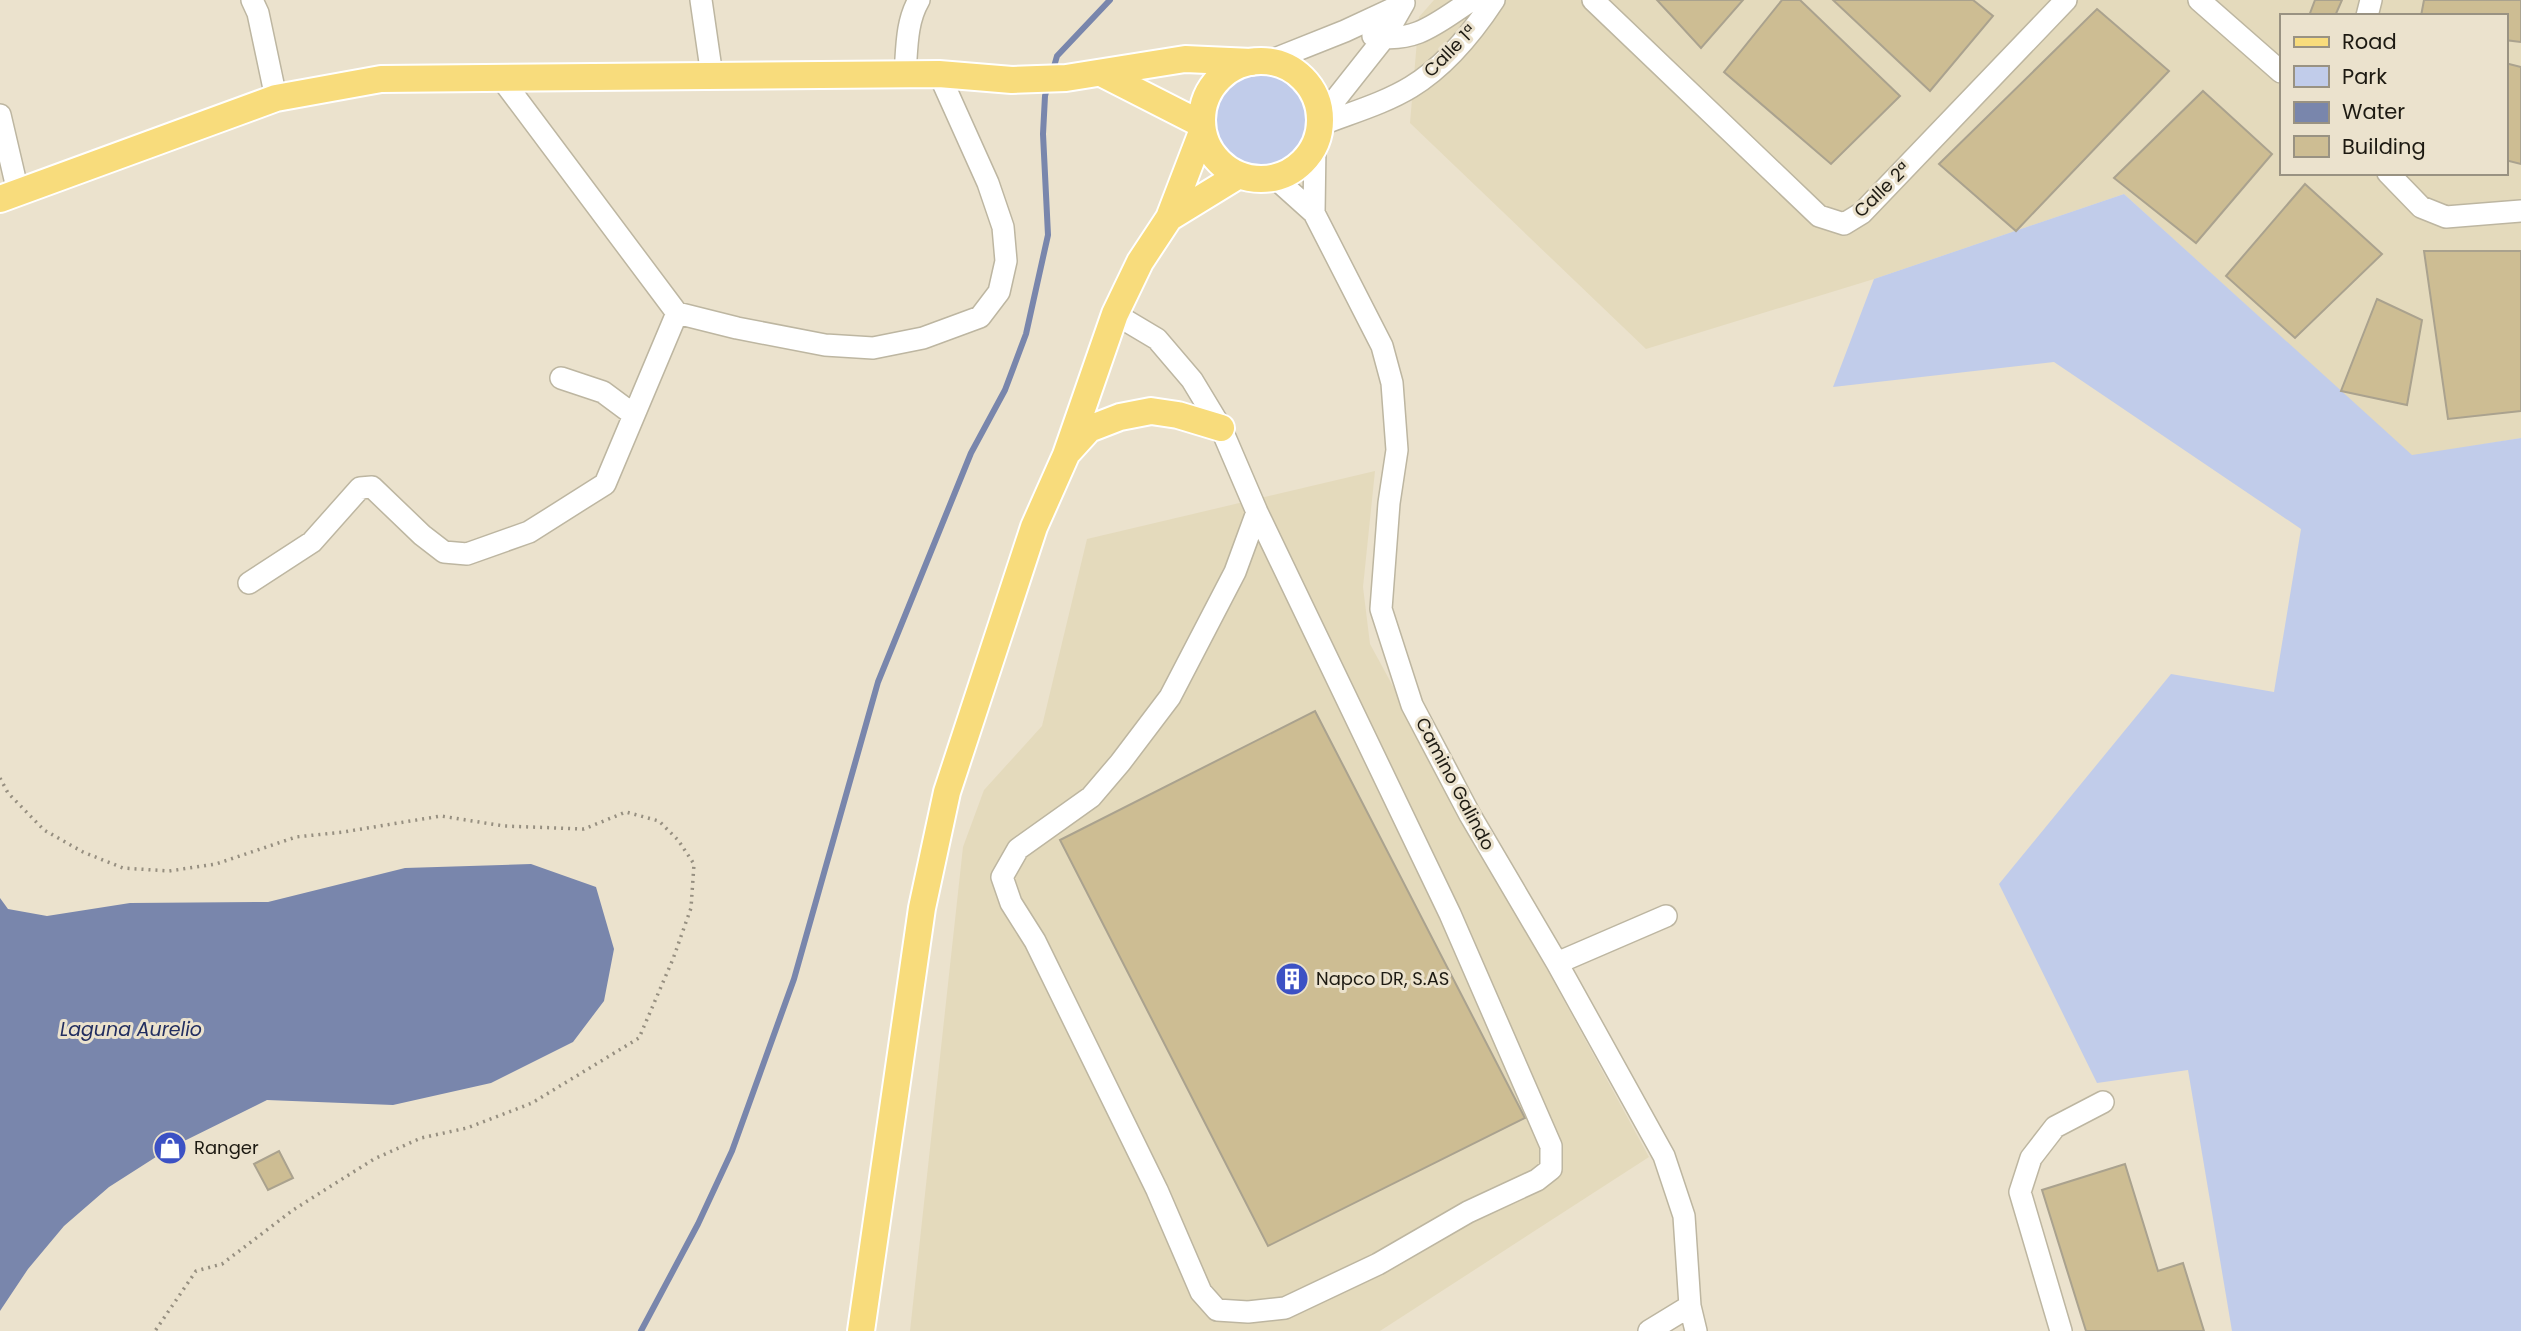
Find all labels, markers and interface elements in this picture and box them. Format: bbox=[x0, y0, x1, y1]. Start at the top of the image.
legend bbox=[2280, 14, 2507, 175]
street label: Calle 1ª bbox=[1418, 19, 1481, 82]
text: Road bbox=[2342, 27, 2397, 56]
text: Park bbox=[2342, 62, 2387, 91]
text: Water bbox=[2342, 97, 2405, 126]
text: Building bbox=[2342, 132, 2426, 161]
street label: Calle 2ª bbox=[1848, 157, 1915, 223]
street label: Camino Galindo bbox=[1410, 713, 1501, 855]
building icon: Napco DR, S.AS bbox=[1273, 960, 1311, 998]
place label: Napco DR, S.AS bbox=[1316, 966, 1449, 991]
water label: Laguna Aurelio bbox=[60, 1016, 202, 1043]
shop icon: Ranger bbox=[151, 1129, 189, 1167]
place label: Ranger bbox=[194, 1135, 259, 1160]

